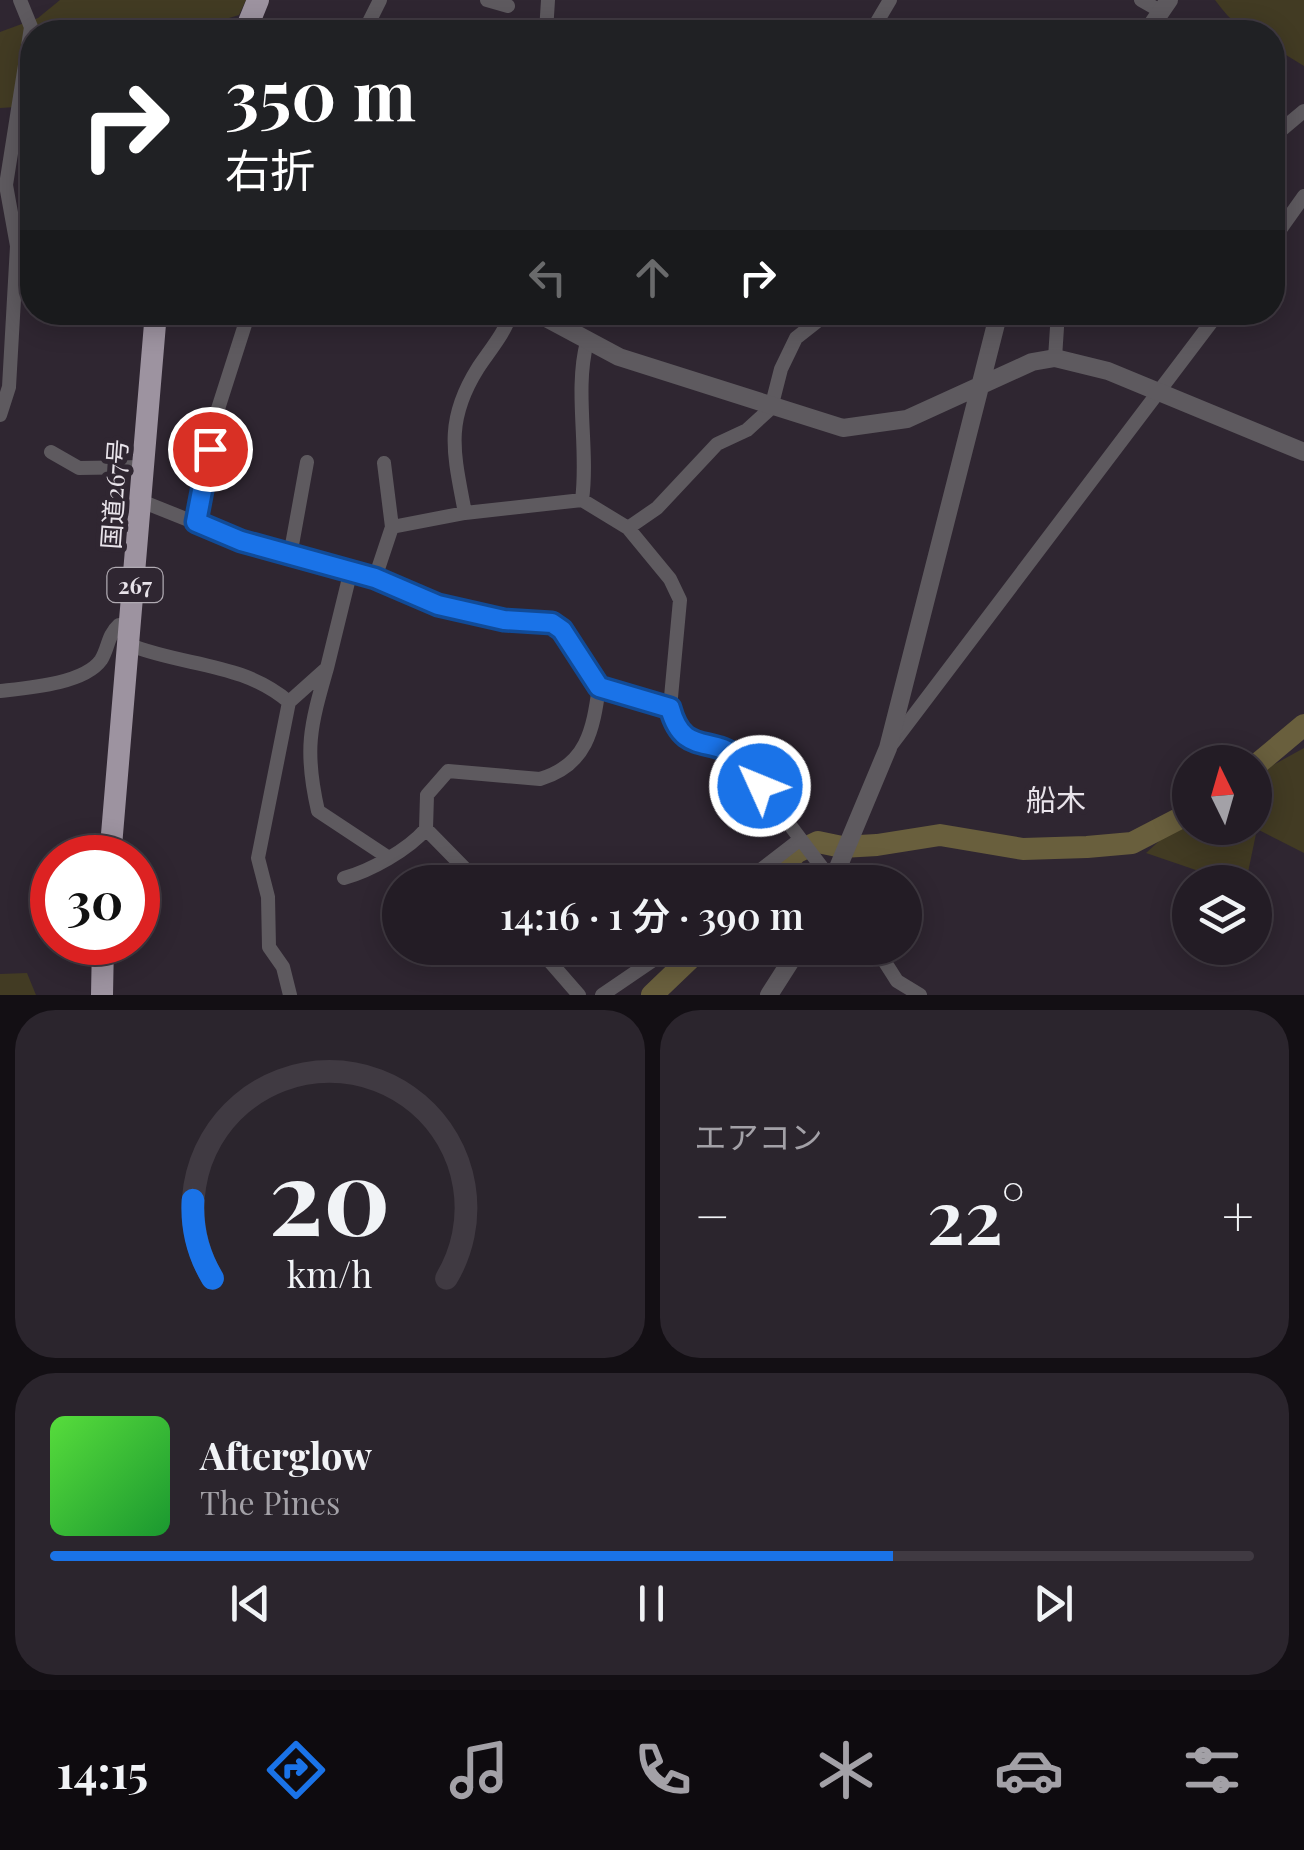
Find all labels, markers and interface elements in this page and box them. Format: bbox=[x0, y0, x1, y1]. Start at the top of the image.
text: 350 m bbox=[225, 45, 416, 139]
icon: right bbox=[60, 60, 190, 190]
text: 右折 bbox=[225, 138, 315, 198]
icon: left bbox=[520, 250, 575, 305]
icon: ahead bbox=[625, 250, 680, 305]
icon: right bbox=[730, 250, 785, 305]
pin bbox=[168, 407, 253, 492]
icon: arrive bbox=[183, 422, 238, 477]
street label: 国道267号 bbox=[93, 438, 133, 550]
road number: 267 bbox=[108, 568, 162, 602]
position arrow bbox=[708, 734, 812, 838]
north arrow bbox=[1172, 745, 1272, 845]
map controls bbox=[1172, 745, 1272, 965]
district label: 船木 bbox=[1026, 779, 1086, 819]
speed limit sign: 30 bbox=[30, 835, 160, 965]
button: layers bbox=[1172, 865, 1272, 965]
text: 14:16 · 1 分 · 390 m bbox=[500, 889, 804, 940]
text: エアコン bbox=[695, 1114, 823, 1157]
text: 20 bbox=[269, 1123, 390, 1262]
text: 22° bbox=[927, 1164, 1025, 1264]
text: − bbox=[695, 1177, 730, 1251]
text: + bbox=[1222, 1177, 1254, 1251]
text: km/h bbox=[287, 1249, 373, 1297]
text: Afterglow bbox=[200, 1429, 372, 1480]
text: The Pines bbox=[200, 1480, 340, 1523]
icon: previous bbox=[223, 1576, 278, 1631]
icon: pause bbox=[624, 1576, 679, 1631]
icon: next bbox=[1026, 1576, 1081, 1631]
icon: directions bbox=[261, 1735, 331, 1805]
icon: music bbox=[444, 1735, 514, 1805]
icon: phone bbox=[628, 1735, 698, 1805]
icon: climate bbox=[811, 1735, 881, 1805]
icon: car bbox=[994, 1735, 1064, 1805]
icon: filters bbox=[1177, 1735, 1247, 1805]
text: 14:15 bbox=[57, 1740, 148, 1800]

